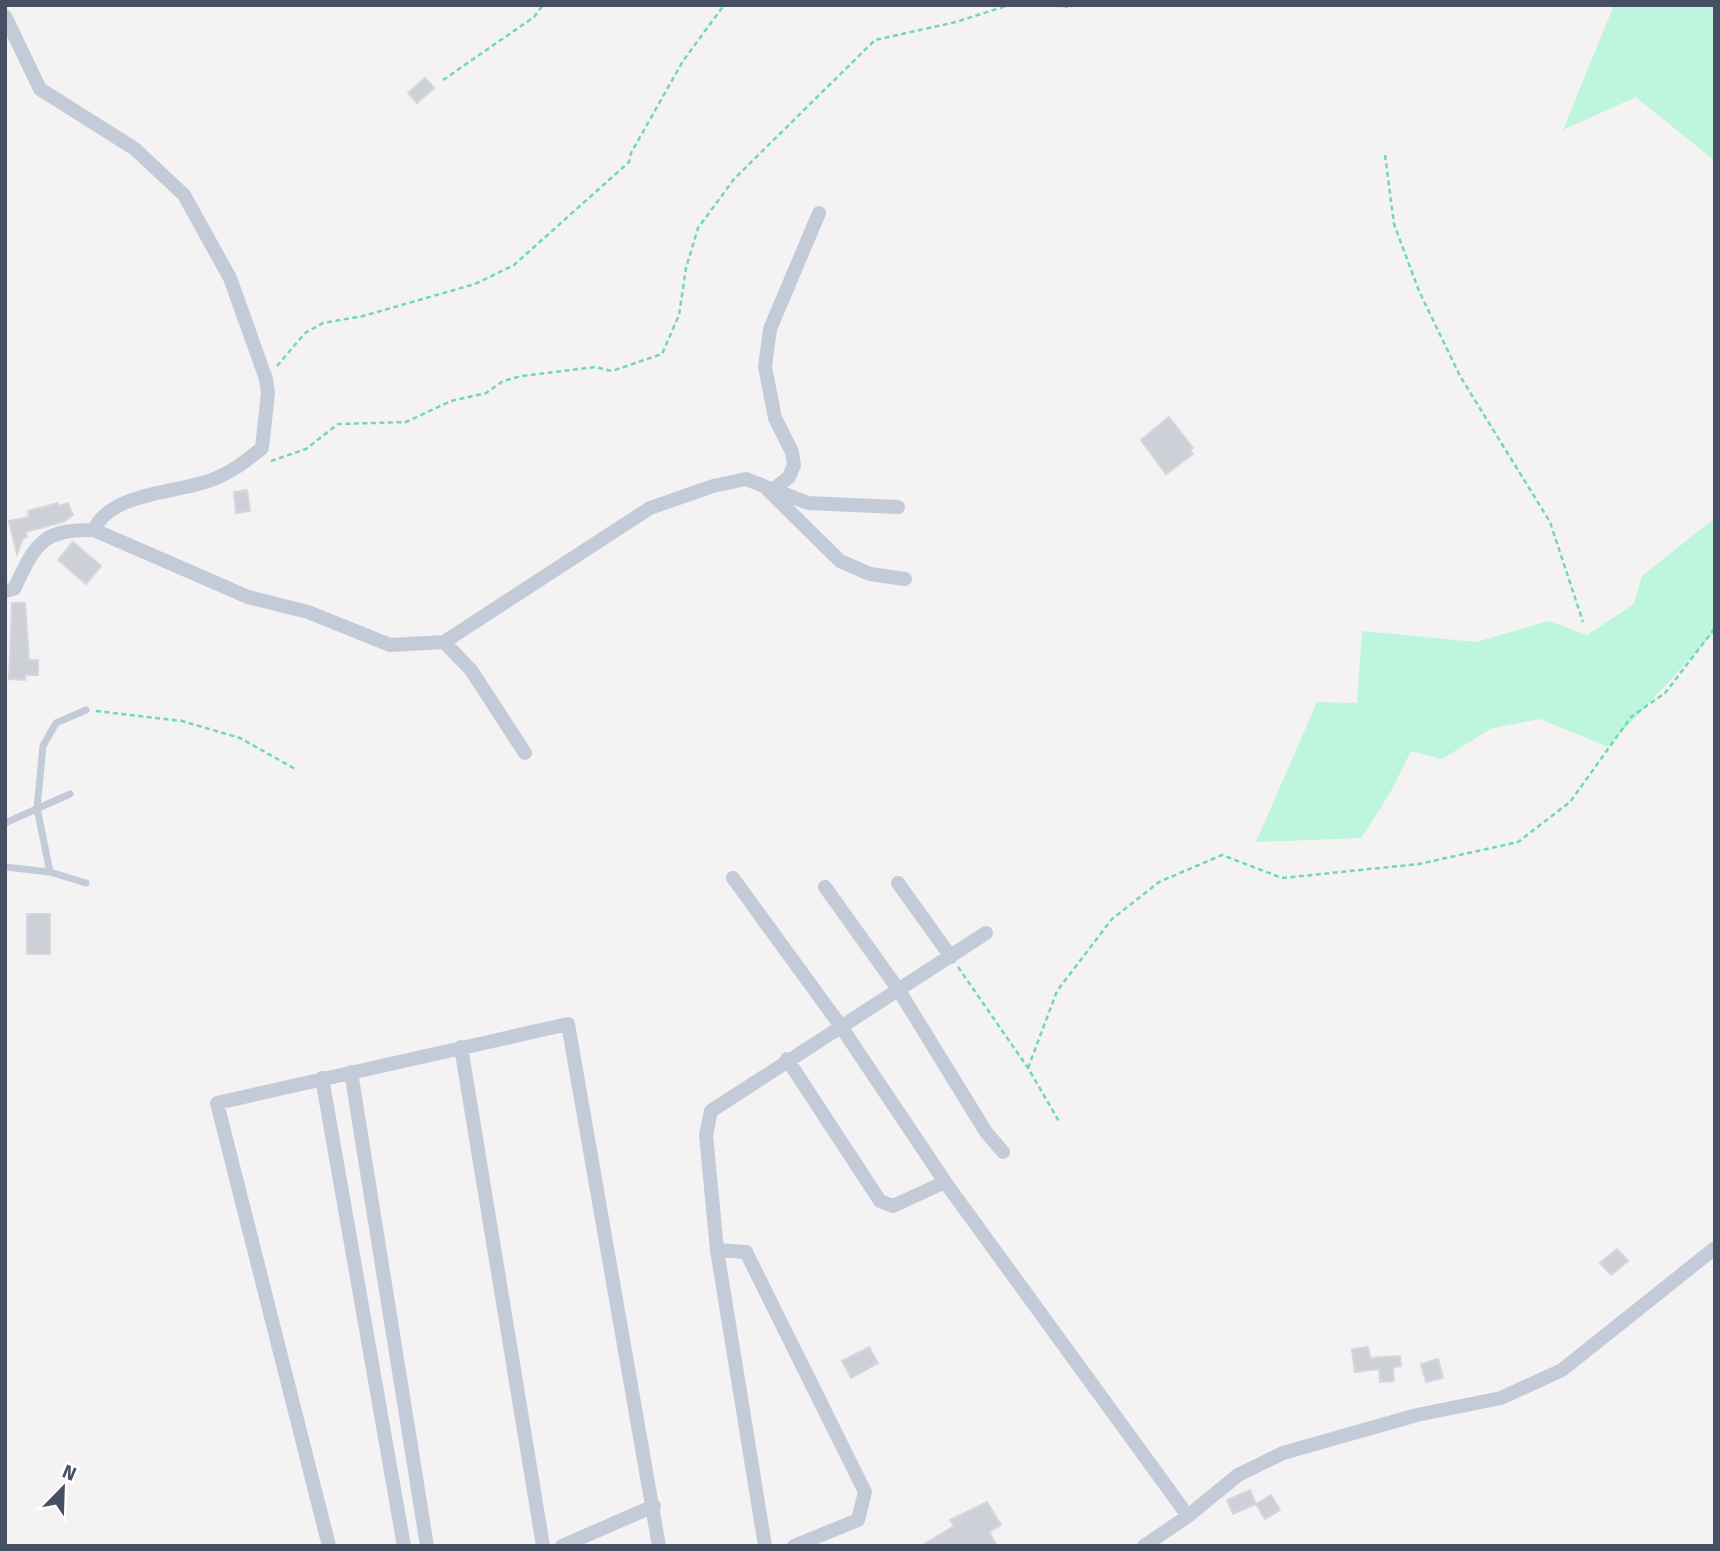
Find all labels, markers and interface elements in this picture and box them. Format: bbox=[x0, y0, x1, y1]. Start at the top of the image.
north arrow bbox=[28, 1453, 98, 1523]
text: N bbox=[59, 1460, 80, 1486]

